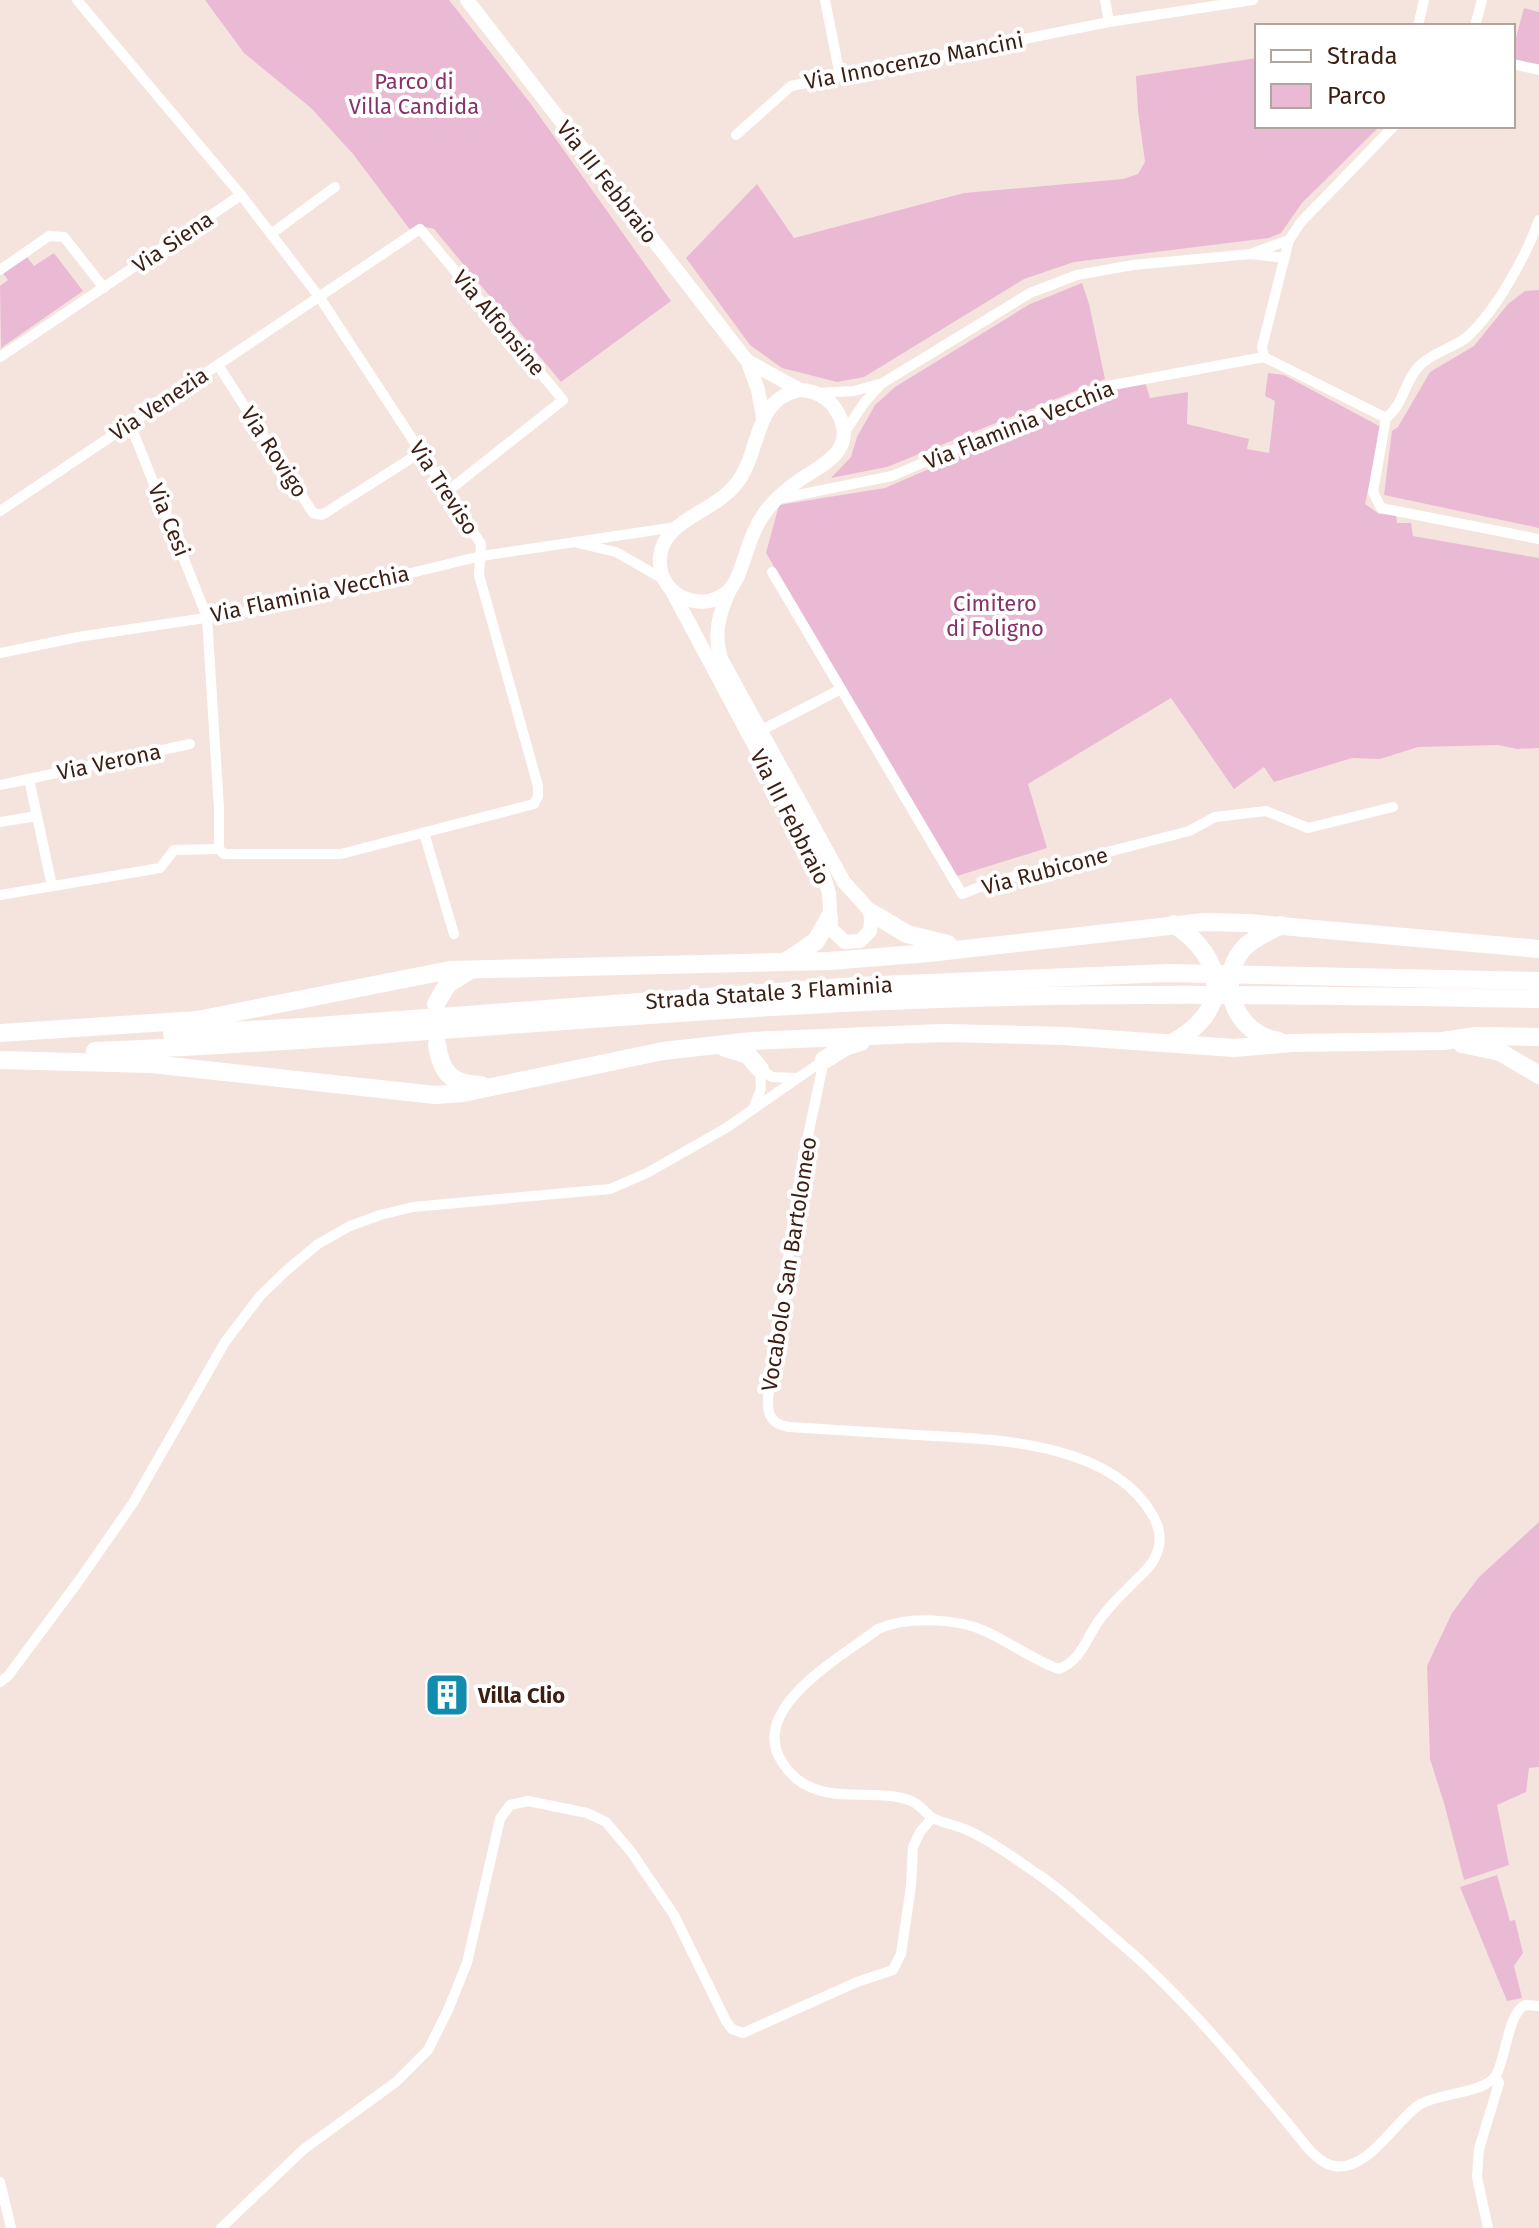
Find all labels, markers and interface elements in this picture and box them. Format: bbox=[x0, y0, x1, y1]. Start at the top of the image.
legend bbox=[1255, 24, 1515, 128]
street label: Via Innocenzo Mancini bbox=[802, 27, 1026, 95]
text: Strada bbox=[1327, 42, 1398, 70]
park label: Parco di Villa Candida bbox=[349, 68, 479, 120]
text: Parco bbox=[1327, 82, 1386, 110]
street label: Via III Febbraio bbox=[551, 115, 663, 249]
street label: Via Siena bbox=[128, 205, 218, 279]
street label: Via Alfonsine bbox=[447, 265, 551, 381]
street label: Via Venezia bbox=[105, 361, 213, 447]
street label: Via Flaminia Vecchia bbox=[920, 375, 1118, 475]
street label: Via Rovigo bbox=[235, 401, 313, 503]
street label: Via Treviso bbox=[404, 436, 484, 540]
street label: Via Cesi bbox=[142, 479, 196, 561]
street label: Via Flaminia Vecchia bbox=[208, 560, 412, 628]
park label: Cimitero di Foligno bbox=[946, 590, 1044, 642]
street label: Via Verona bbox=[55, 738, 163, 786]
street label: Via III Febbraio bbox=[744, 745, 836, 889]
street label: Via Rubicone bbox=[979, 841, 1111, 901]
street label: Strada Statale 3 Flaminia bbox=[644, 971, 894, 1015]
street label: Vocabolo San Bartolomeo bbox=[756, 1135, 822, 1393]
building icon: Villa Clio bbox=[423, 1671, 471, 1719]
place label: Villa Clio bbox=[477, 1682, 565, 1709]

